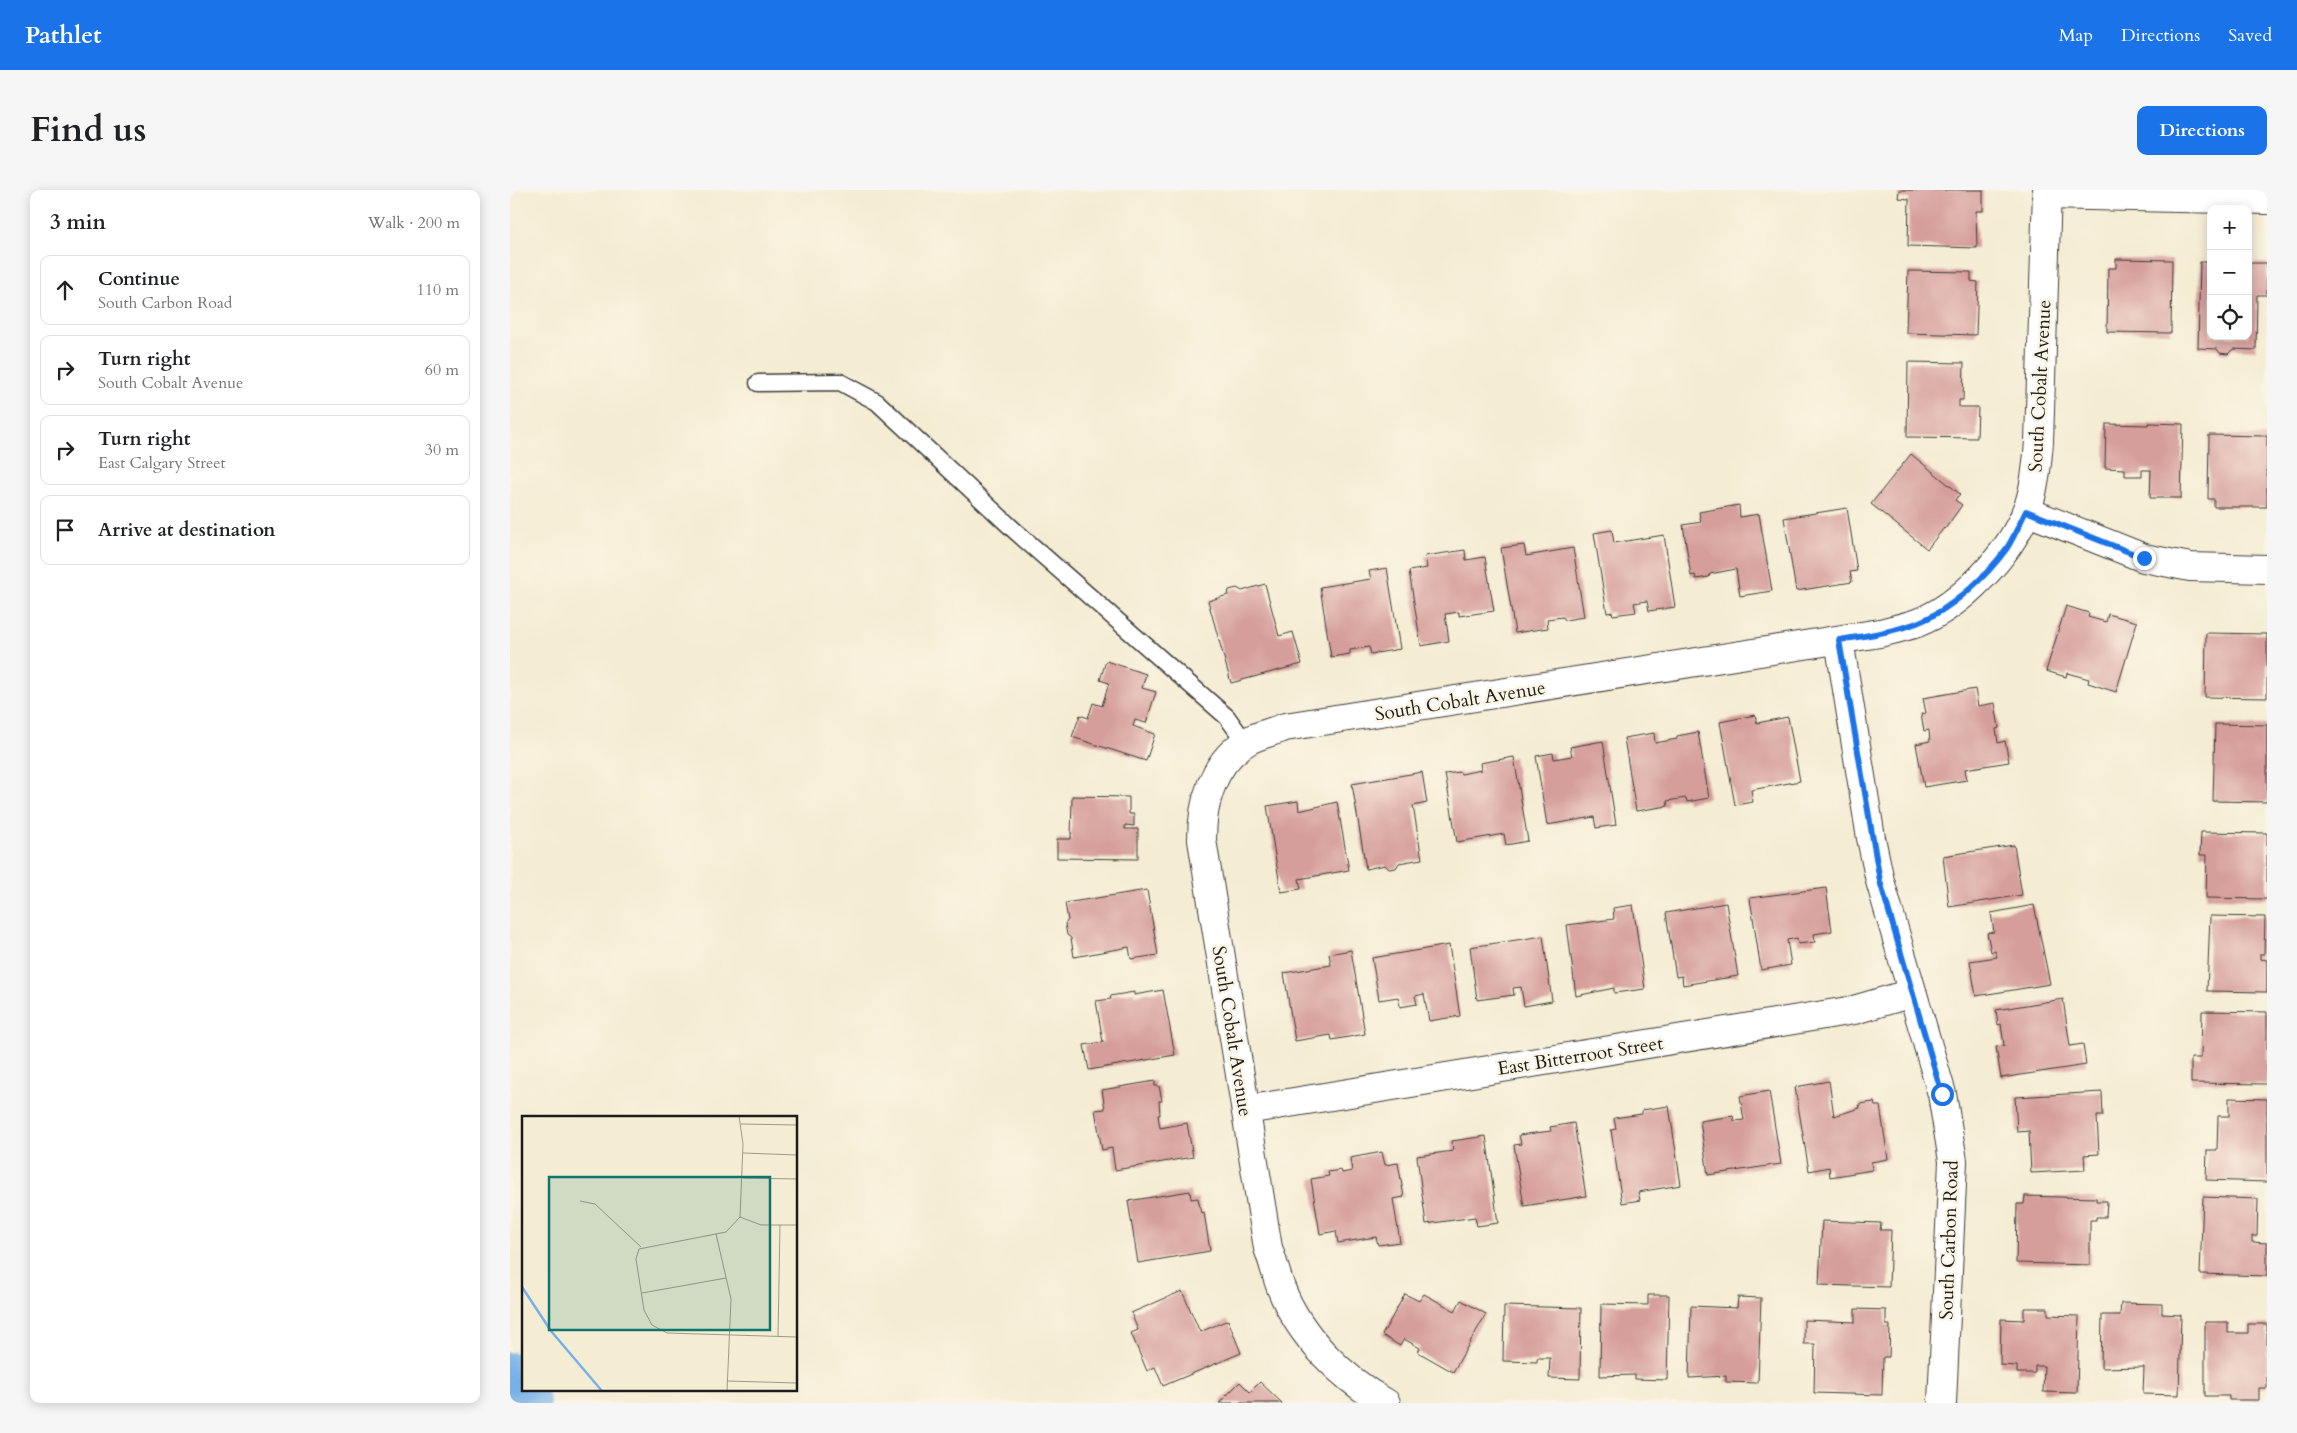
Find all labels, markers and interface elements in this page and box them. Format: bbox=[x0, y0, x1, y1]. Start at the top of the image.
text: Pathlet bbox=[25, 19, 102, 52]
text: Map bbox=[2059, 23, 2093, 48]
text: Directions bbox=[2121, 23, 2200, 48]
text: Saved bbox=[2228, 23, 2272, 48]
text: Find us bbox=[30, 106, 146, 154]
button: Directions bbox=[2137, 106, 2267, 155]
map controls bbox=[2207, 205, 2252, 340]
button: + bbox=[2207, 205, 2252, 250]
text: 3 min bbox=[50, 208, 106, 237]
text: Walk · 200 m bbox=[368, 212, 460, 234]
button: − bbox=[2207, 250, 2252, 295]
text: Continue bbox=[98, 266, 180, 292]
icon: ahead bbox=[51, 276, 79, 304]
text: 110 m bbox=[417, 279, 459, 301]
text: South Carbon Road bbox=[98, 292, 232, 314]
button: locate bbox=[2207, 295, 2252, 340]
street label: South Cobalt Avenue bbox=[2023, 299, 2057, 473]
text: Turn right bbox=[98, 346, 190, 372]
icon: right bbox=[51, 356, 79, 384]
text: 60 m bbox=[425, 359, 459, 381]
text: South Cobalt Avenue bbox=[98, 372, 243, 394]
text: Turn right bbox=[98, 426, 190, 452]
icon: right bbox=[51, 436, 79, 464]
text: 30 m bbox=[425, 439, 459, 461]
text: East Calgary Street bbox=[98, 452, 226, 474]
icon: arrive bbox=[51, 516, 79, 544]
text: Arrive at destination bbox=[98, 517, 275, 543]
route end bbox=[2133, 547, 2156, 570]
street label: South Cobalt Avenue bbox=[1373, 675, 1547, 727]
street label: South Cobalt Avenue bbox=[1206, 944, 1258, 1118]
street label: East Bitterroot Street bbox=[1495, 1030, 1665, 1082]
route start bbox=[1931, 1083, 1954, 1106]
inset map bbox=[522, 1116, 798, 1390]
street label: South Carbon Road bbox=[1933, 1160, 1965, 1320]

